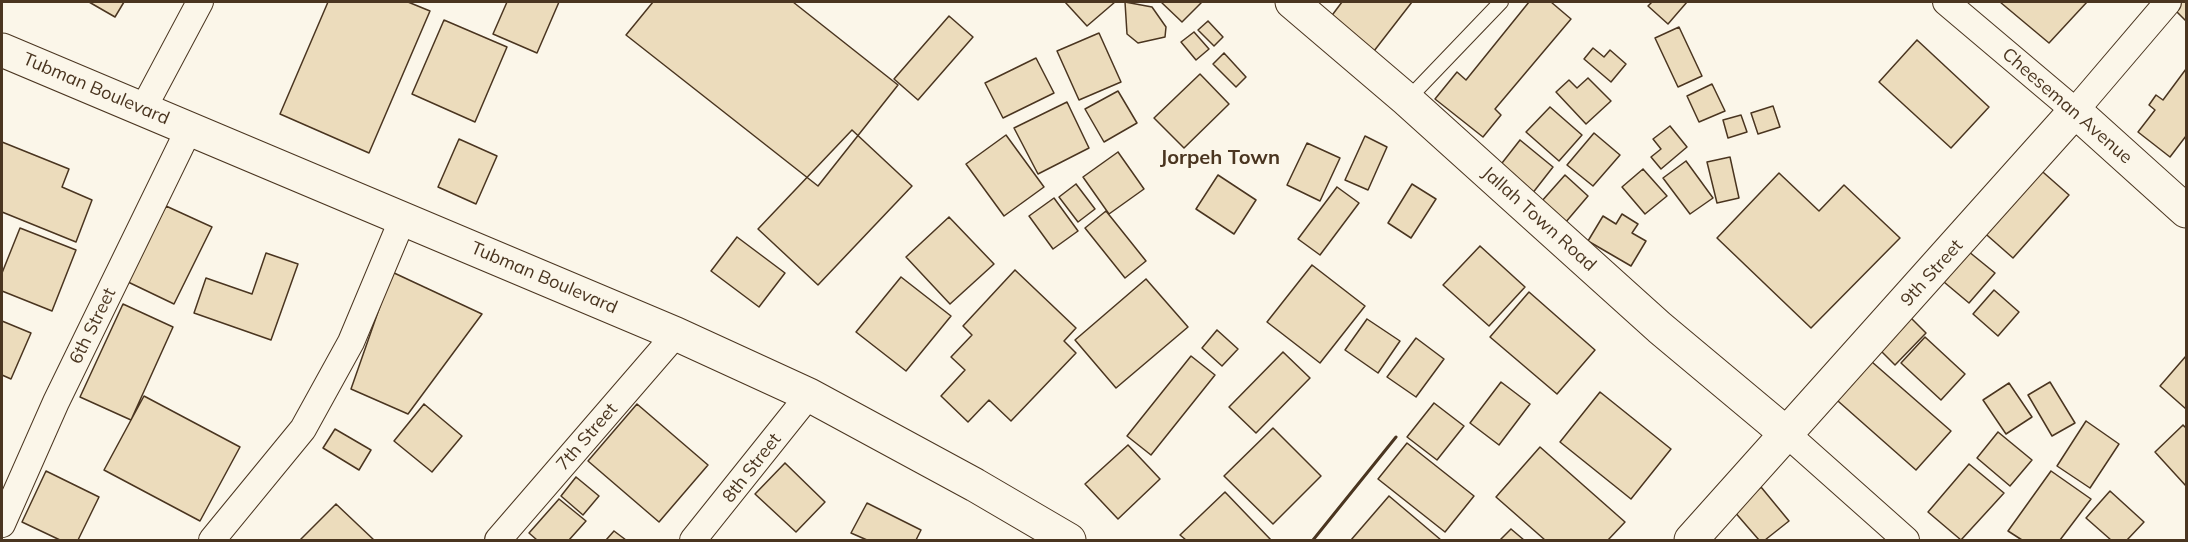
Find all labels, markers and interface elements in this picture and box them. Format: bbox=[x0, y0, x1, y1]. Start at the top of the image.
street label: Cheeseman Avenue bbox=[1997, 43, 2137, 169]
street label: Tubman Boulevard bbox=[20, 48, 172, 130]
district label: Jorpeh Town bbox=[1160, 146, 1280, 170]
street label: Jallah Town Road bbox=[1478, 162, 1600, 276]
street label: 9th Street bbox=[1896, 235, 1968, 311]
street label: Tubman Boulevard bbox=[468, 237, 620, 319]
street label: 6th Street bbox=[65, 284, 121, 368]
street label: 7th Street bbox=[552, 399, 622, 475]
street label: 8th Street bbox=[718, 429, 786, 507]

